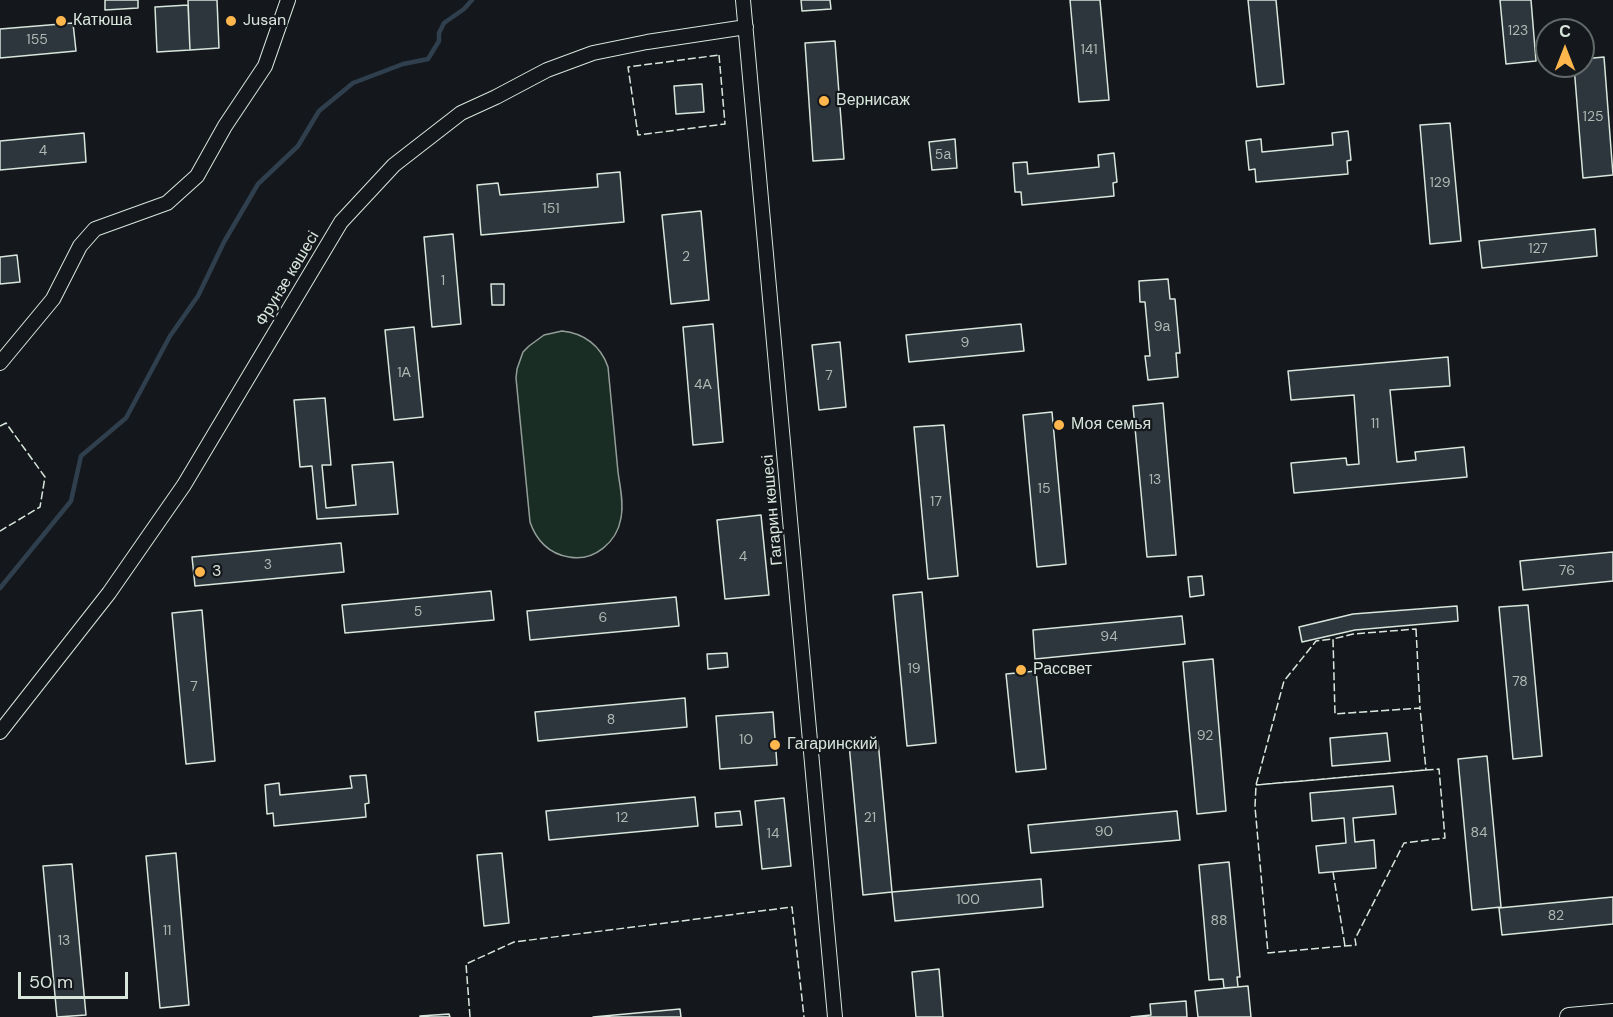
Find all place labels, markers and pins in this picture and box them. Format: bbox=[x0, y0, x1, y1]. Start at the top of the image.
place label: Катюша bbox=[73, 11, 132, 31]
place label: Jusan bbox=[243, 11, 286, 31]
marker: Катюша bbox=[54, 14, 68, 28]
marker: Jusan bbox=[224, 14, 238, 28]
place label: Вернисаж bbox=[836, 91, 910, 111]
marker: Вернисаж bbox=[817, 94, 831, 108]
place label: Моя семья bbox=[1071, 415, 1151, 435]
marker: Моя семья bbox=[1052, 418, 1066, 432]
place label: 3 bbox=[212, 562, 221, 582]
marker: 3 bbox=[193, 565, 207, 579]
place label: Рассвет bbox=[1033, 660, 1092, 680]
marker: Рассвет bbox=[1014, 663, 1028, 677]
place label: Гагаринский bbox=[787, 735, 878, 755]
marker: Гагаринский bbox=[768, 738, 782, 752]

